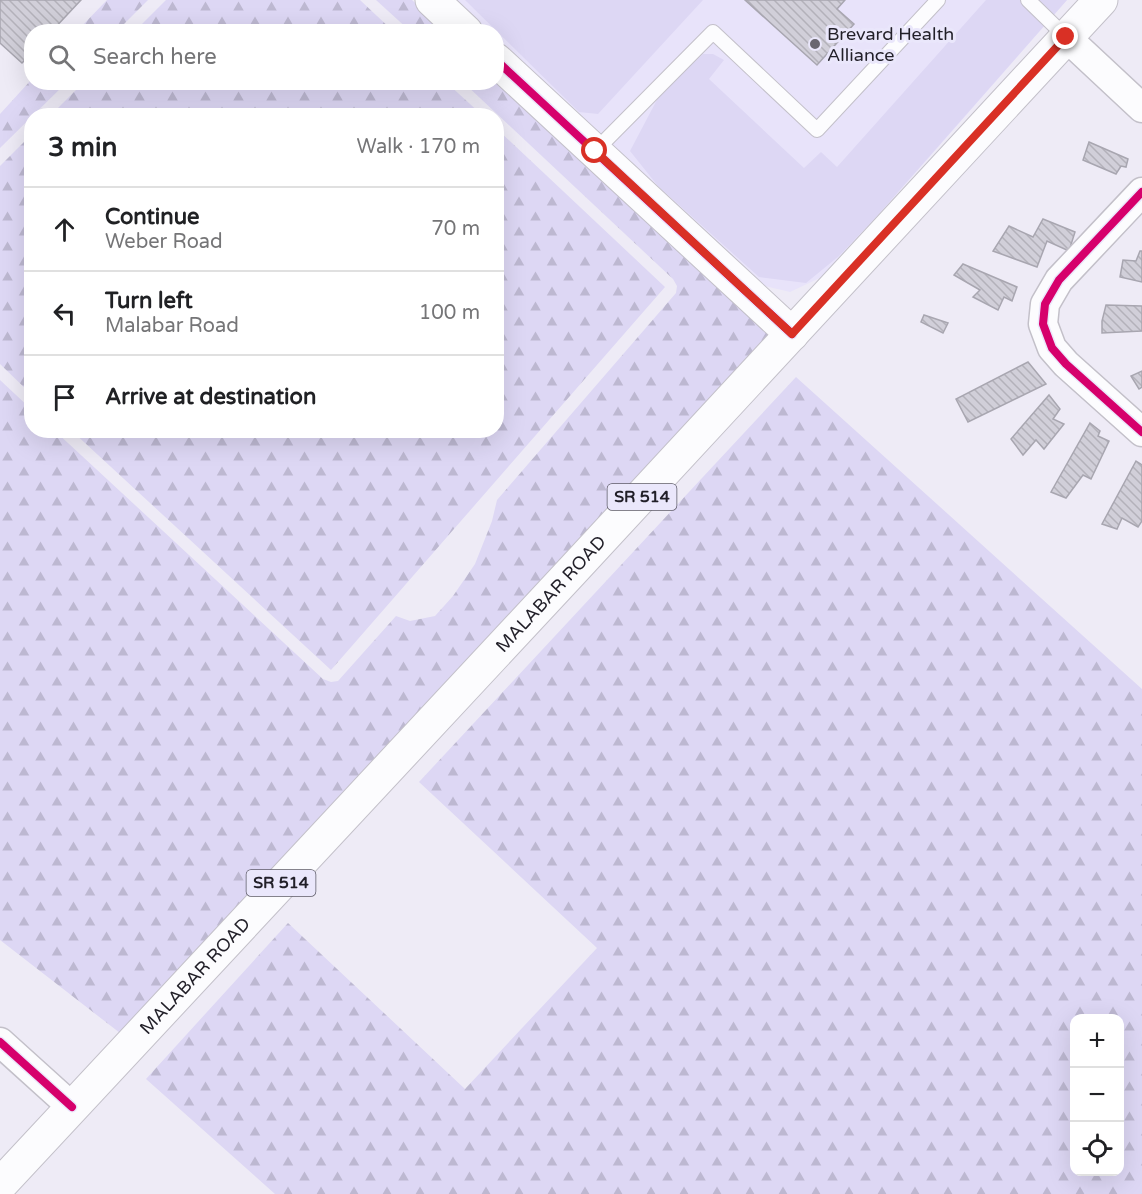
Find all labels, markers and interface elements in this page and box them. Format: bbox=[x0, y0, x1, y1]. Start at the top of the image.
place label: Brevard Health Alliance bbox=[827, 23, 954, 66]
route end bbox=[1052, 23, 1078, 49]
search box bbox=[24, 24, 504, 90]
marker: Brevard Health Alliance bbox=[808, 37, 822, 51]
icon: search bbox=[45, 41, 78, 74]
text: Search here bbox=[93, 44, 217, 70]
text: 3 min bbox=[48, 132, 117, 163]
text: Walk · 170 m bbox=[357, 135, 480, 159]
route start bbox=[581, 137, 607, 163]
text: Continue bbox=[105, 204, 200, 230]
icon: ahead bbox=[48, 213, 81, 246]
text: 70 m bbox=[431, 217, 480, 241]
text: Weber Road bbox=[105, 230, 223, 254]
text: Turn left bbox=[105, 288, 193, 314]
icon: left bbox=[48, 297, 81, 330]
text: 100 m bbox=[419, 301, 480, 325]
text: Malabar Road bbox=[105, 314, 239, 338]
icon: arrive bbox=[48, 381, 81, 414]
text: Arrive at destination bbox=[105, 384, 316, 410]
road number: SR 514 bbox=[608, 484, 676, 510]
street label: MALABAR ROAD bbox=[491, 531, 611, 657]
road number: SR 514 bbox=[246, 870, 316, 896]
street label: MALABAR ROAD bbox=[135, 913, 255, 1039]
map controls bbox=[1070, 1014, 1124, 1176]
button: + bbox=[1070, 1014, 1124, 1068]
button: − bbox=[1070, 1068, 1124, 1122]
button: locate bbox=[1070, 1122, 1124, 1176]

